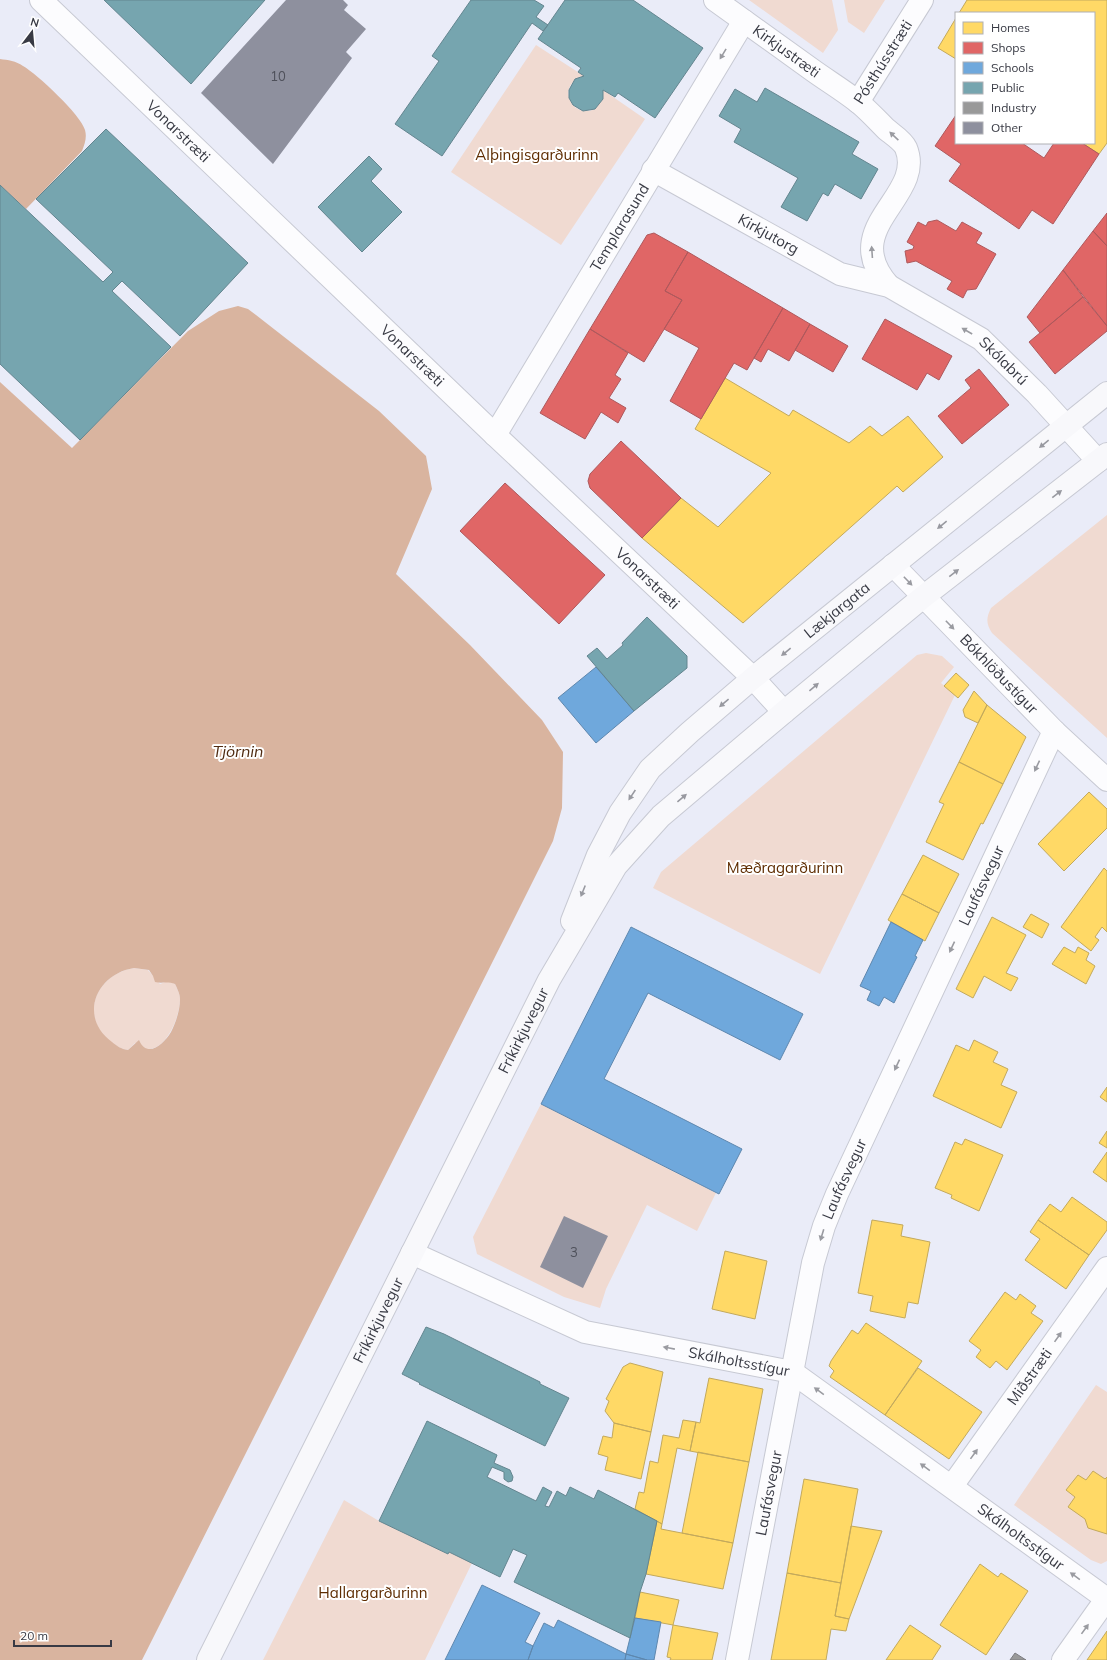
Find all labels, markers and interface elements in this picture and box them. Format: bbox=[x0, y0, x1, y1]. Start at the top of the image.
north arrow bbox=[12, 12, 52, 52]
legend bbox=[955, 12, 1095, 144]
text: N bbox=[29, 15, 41, 30]
street label: Pósthússtræti bbox=[849, 16, 916, 107]
street label: Kirkjustræti bbox=[749, 20, 824, 82]
text: Homes bbox=[991, 20, 1030, 35]
text: Shops bbox=[991, 40, 1026, 55]
one-way arrow bbox=[720, 48, 727, 60]
text: Schools bbox=[991, 60, 1034, 75]
house number: 10 bbox=[270, 68, 286, 84]
text: Public bbox=[991, 80, 1025, 95]
street label: Vonarstræti bbox=[143, 96, 215, 166]
text: Industry bbox=[991, 100, 1037, 115]
text: Other bbox=[991, 120, 1023, 135]
one-way arrow bbox=[889, 132, 898, 141]
park label: Alþingisgarðurinn bbox=[475, 145, 599, 164]
street label: Templarasund bbox=[586, 180, 653, 275]
street label: Kirkjutorg bbox=[735, 209, 802, 258]
one-way arrow bbox=[869, 245, 876, 258]
street label: Vonarstræti bbox=[377, 320, 448, 390]
one-way arrow bbox=[961, 327, 973, 334]
street label: Skólabrú bbox=[975, 332, 1032, 389]
one-way arrow bbox=[1038, 439, 1049, 448]
one-way arrow bbox=[1051, 489, 1062, 498]
one-way arrow bbox=[937, 521, 948, 530]
street label: Vonarstræti bbox=[611, 543, 684, 613]
one-way arrow bbox=[948, 569, 959, 577]
one-way arrow bbox=[903, 576, 913, 586]
street label: Lækjargata bbox=[800, 578, 874, 642]
one-way arrow bbox=[945, 620, 955, 630]
street label: Bókhlöðustígur bbox=[956, 630, 1043, 718]
one-way arrow bbox=[781, 647, 792, 656]
one-way arrow bbox=[808, 682, 819, 691]
one-way arrow bbox=[718, 699, 729, 708]
water label: Tjörnin bbox=[213, 741, 263, 761]
one-way arrow bbox=[1034, 760, 1040, 772]
one-way arrow bbox=[628, 790, 636, 800]
one-way arrow bbox=[677, 793, 688, 802]
street label: Laufásvegur bbox=[954, 842, 1008, 929]
park label: Mæðragarðurinn bbox=[727, 858, 843, 877]
one-way arrow bbox=[580, 886, 586, 897]
one-way arrow bbox=[949, 942, 955, 953]
street label: Fríkirkjuvegur bbox=[494, 984, 553, 1076]
one-way arrow bbox=[894, 1059, 900, 1071]
street label: Laufásvegur bbox=[818, 1135, 871, 1222]
one-way arrow bbox=[819, 1229, 825, 1241]
house number: 3 bbox=[570, 1244, 578, 1260]
street label: Fríkirkjuvegur bbox=[348, 1274, 408, 1366]
one-way arrow bbox=[1054, 1332, 1062, 1342]
street label: Skálholtsstígur bbox=[687, 1342, 792, 1380]
street label: Miðstræti bbox=[1003, 1344, 1056, 1409]
one-way arrow bbox=[663, 1345, 675, 1351]
one-way arrow bbox=[814, 1387, 824, 1395]
street label: Laufásvegur bbox=[751, 1448, 786, 1537]
one-way arrow bbox=[970, 1449, 979, 1460]
one-way arrow bbox=[919, 1462, 930, 1471]
street label: Skálholtsstígur bbox=[974, 1499, 1069, 1575]
one-way arrow bbox=[1070, 1572, 1080, 1580]
park label: Hallargarðurinn bbox=[318, 1583, 428, 1602]
scale bar bbox=[14, 1622, 111, 1648]
one-way arrow bbox=[1081, 1624, 1089, 1635]
text: 20 m bbox=[20, 1628, 48, 1643]

